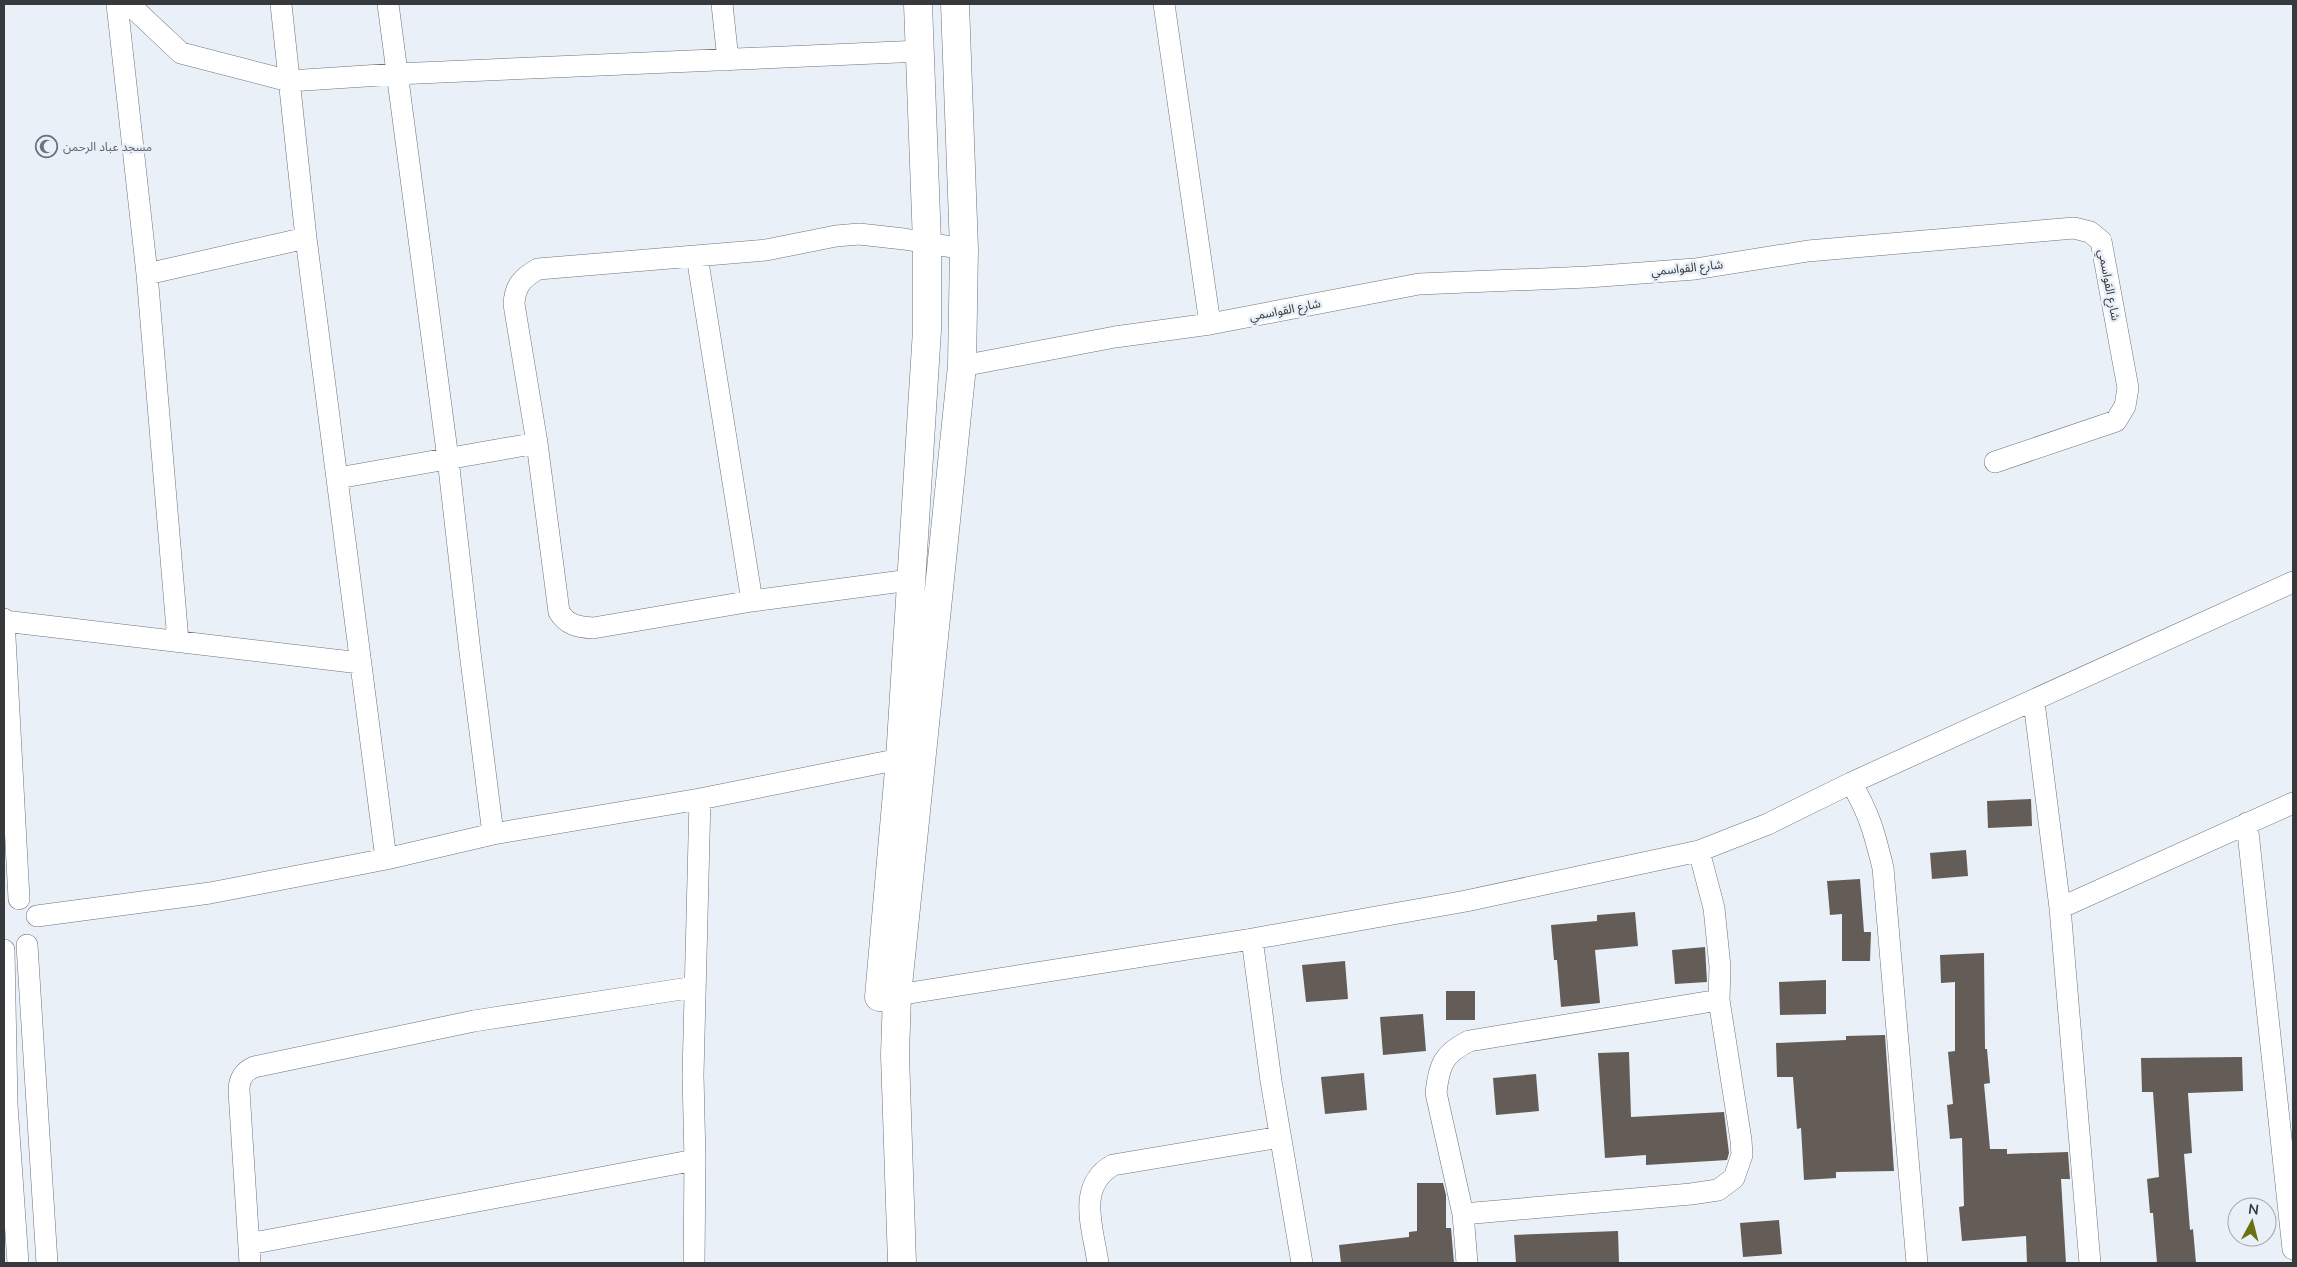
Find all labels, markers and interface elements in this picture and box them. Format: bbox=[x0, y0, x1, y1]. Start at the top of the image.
mosque icon: مسجد عباد الرحمن bbox=[35, 135, 59, 159]
place label: مسجد عباد الرحمن bbox=[63, 139, 152, 154]
street label: شارع القواسمي bbox=[2093, 248, 2124, 322]
street label: شارع القواسمي bbox=[1650, 256, 1724, 282]
street label: شارع القواسمي bbox=[1248, 295, 1322, 326]
north arrow bbox=[2227, 1197, 2277, 1247]
text: N bbox=[2247, 1200, 2260, 1219]

